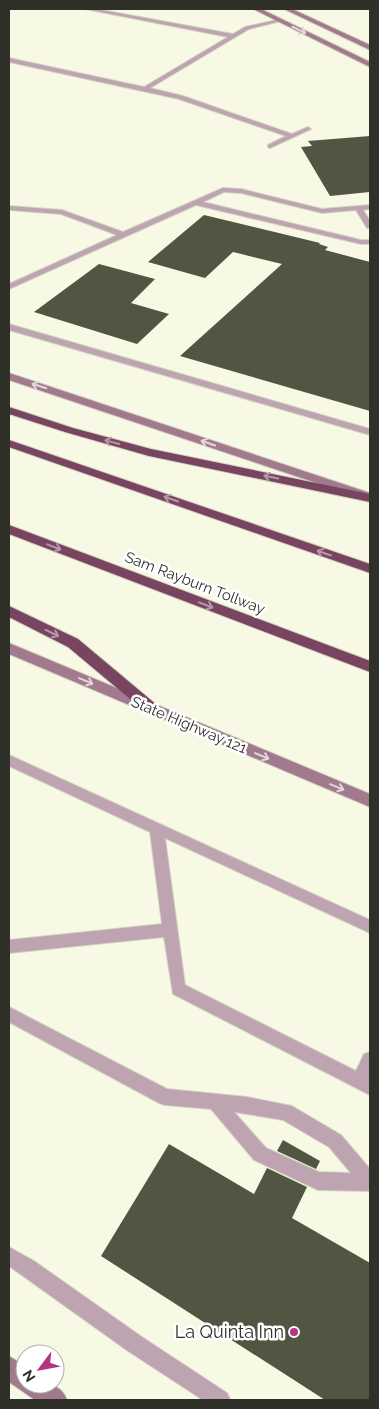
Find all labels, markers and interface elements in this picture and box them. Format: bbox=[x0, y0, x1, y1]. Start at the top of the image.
one-way arrow bbox=[292, 25, 307, 35]
one-way arrow bbox=[32, 381, 48, 390]
one-way arrow bbox=[105, 437, 121, 447]
one-way arrow bbox=[201, 438, 216, 447]
one-way arrow bbox=[263, 472, 279, 481]
one-way arrow bbox=[163, 494, 179, 504]
one-way arrow bbox=[46, 543, 61, 552]
street label: Sam Rayburn Tollway bbox=[122, 548, 268, 618]
one-way arrow bbox=[317, 548, 332, 557]
one-way arrow bbox=[198, 601, 213, 610]
one-way arrow bbox=[45, 628, 60, 638]
one-way arrow bbox=[78, 677, 93, 687]
street label: State Highway 121 bbox=[128, 692, 250, 758]
one-way arrow bbox=[254, 752, 269, 762]
one-way arrow bbox=[329, 783, 344, 792]
place label: La Quinta Inn bbox=[175, 1321, 284, 1342]
marker: La Quinta Inn bbox=[288, 1326, 300, 1338]
north arrow bbox=[15, 1344, 65, 1394]
text: N bbox=[19, 1367, 39, 1385]

